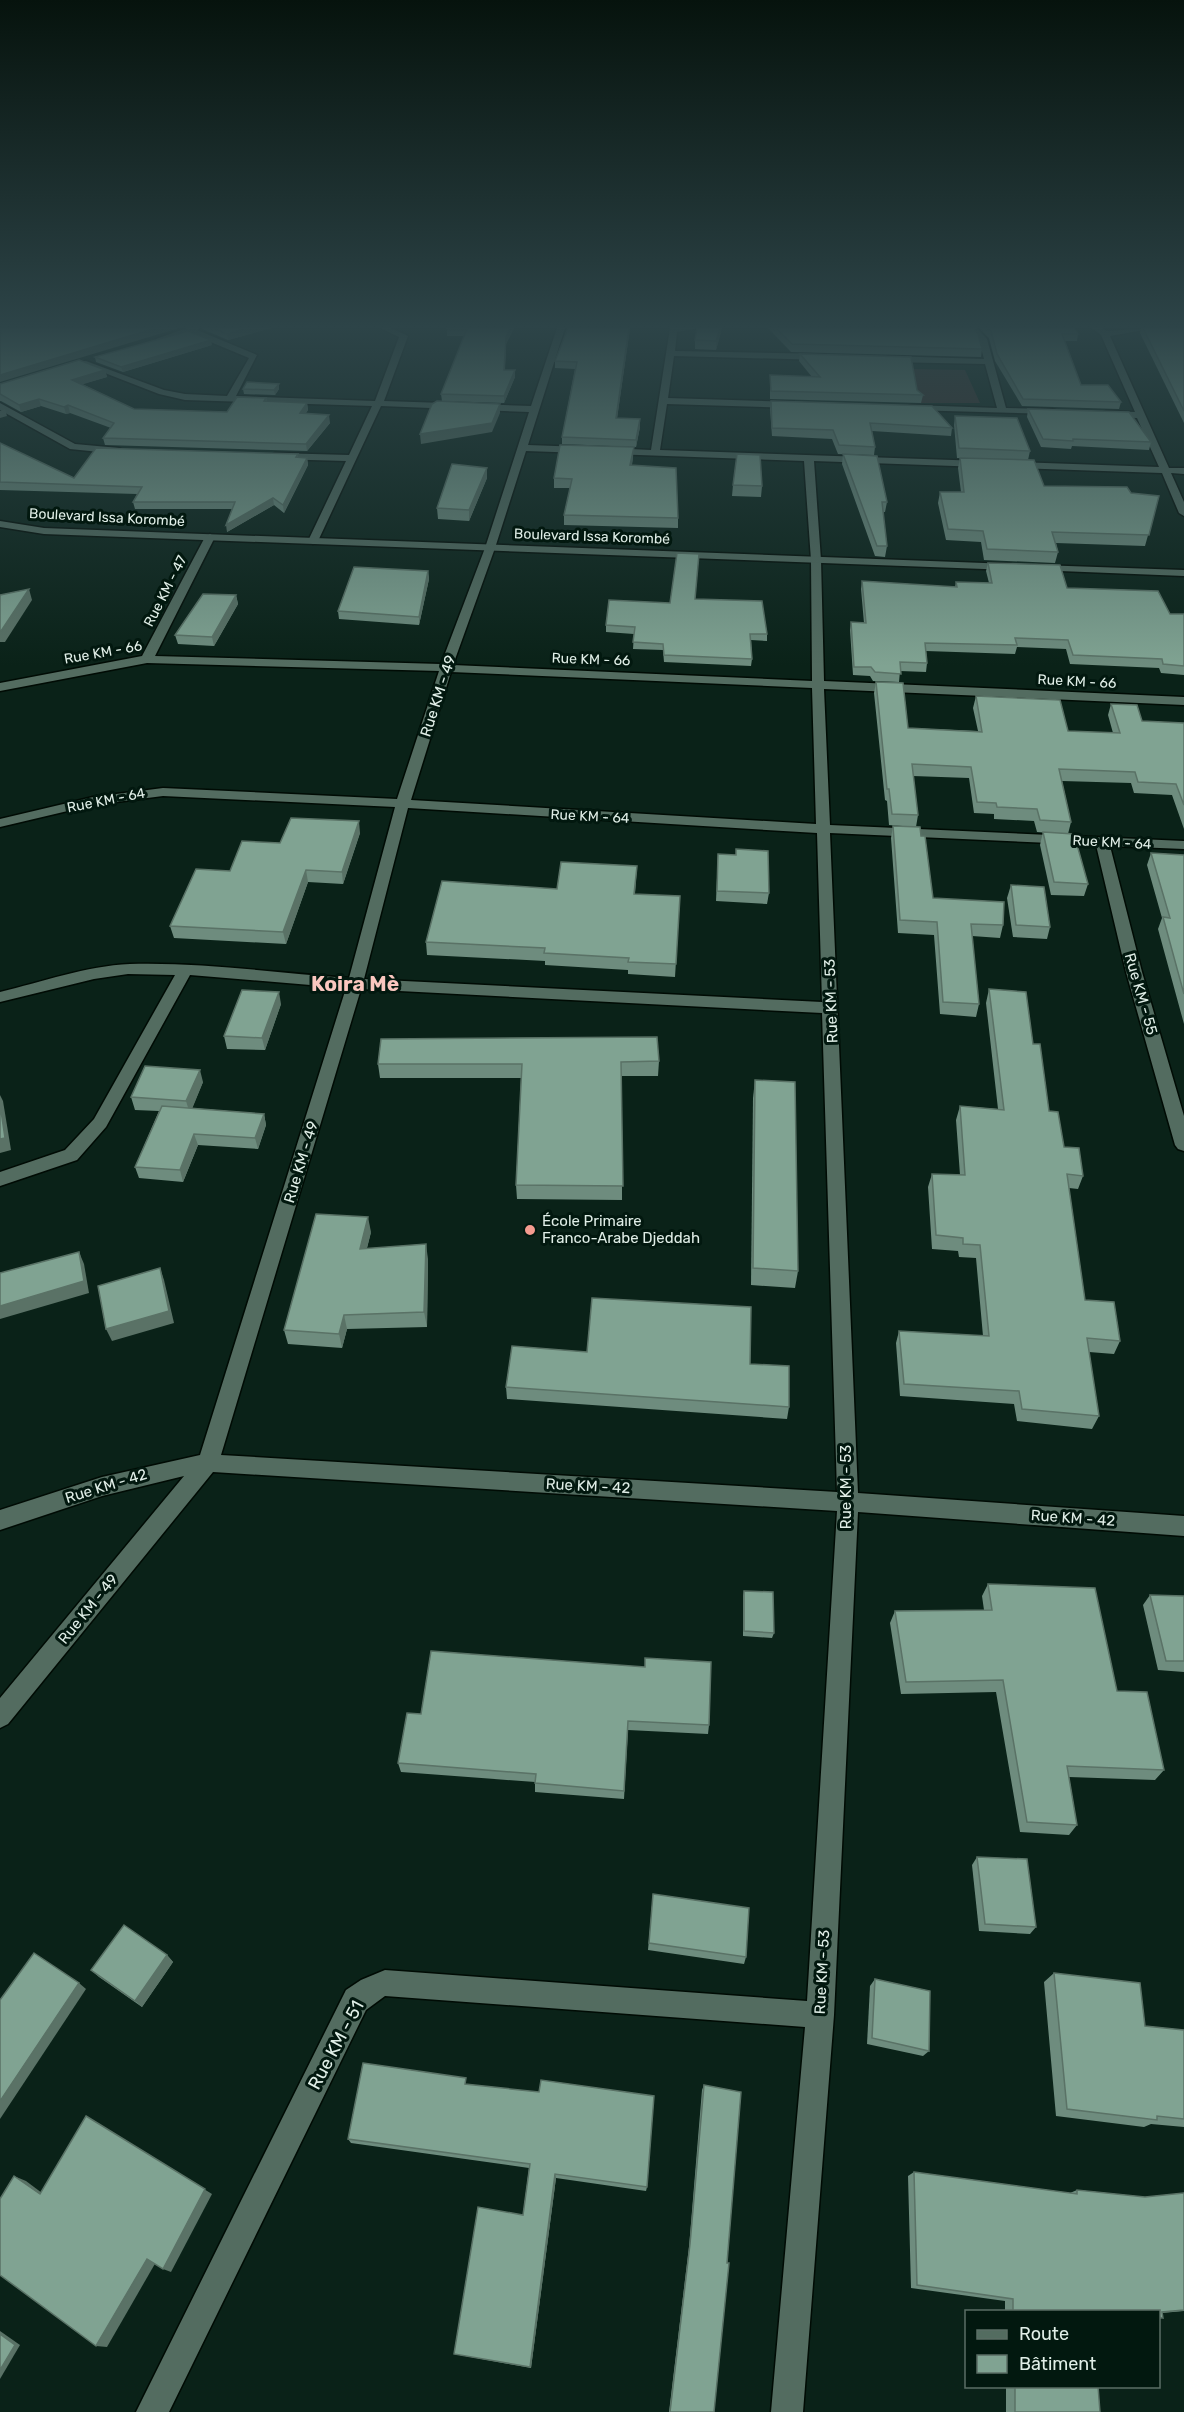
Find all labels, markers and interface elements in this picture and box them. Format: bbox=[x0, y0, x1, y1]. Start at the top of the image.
street label: Boulevard Issa Korombé bbox=[29, 505, 186, 530]
street label: Boulevard Issa Korombé bbox=[514, 525, 670, 548]
street label: Rue KM - 47 bbox=[140, 553, 191, 630]
street label: Rue KM - 66 bbox=[63, 637, 143, 668]
street label: Rue KM - 66 bbox=[551, 650, 631, 669]
street label: Rue KM - 49 bbox=[416, 653, 460, 739]
street label: Rue KM - 66 bbox=[1037, 671, 1117, 692]
street label: Rue KM - 64 bbox=[66, 785, 147, 816]
street label: Rue KM - 64 bbox=[550, 806, 630, 827]
street label: Rue KM - 64 bbox=[1072, 832, 1152, 853]
street label: Rue KM - 55 bbox=[1121, 951, 1161, 1037]
street label: Rue KM - 53 bbox=[821, 959, 841, 1043]
district label: Koira Mè bbox=[311, 971, 399, 996]
street label: Rue KM - 49 bbox=[280, 1119, 322, 1205]
place label: École Primaire Franco-Arabe Djeddah bbox=[542, 1212, 700, 1247]
marker: École Primaire Franco-Arabe Djeddah bbox=[523, 1223, 537, 1237]
street label: Rue KM - 53 bbox=[837, 1445, 855, 1529]
street label: Rue KM - 42 bbox=[63, 1465, 149, 1507]
street label: Rue KM - 42 bbox=[545, 1475, 631, 1497]
street label: Rue KM - 42 bbox=[1030, 1506, 1116, 1530]
street label: Rue KM - 49 bbox=[54, 1570, 122, 1648]
street label: Rue KM - 53 bbox=[811, 1929, 833, 2015]
street label: Rue KM - 51 bbox=[303, 1997, 369, 2093]
legend bbox=[965, 2310, 1160, 2388]
text: Route bbox=[1019, 2323, 1069, 2345]
text: Bâtiment bbox=[1019, 2353, 1096, 2375]

